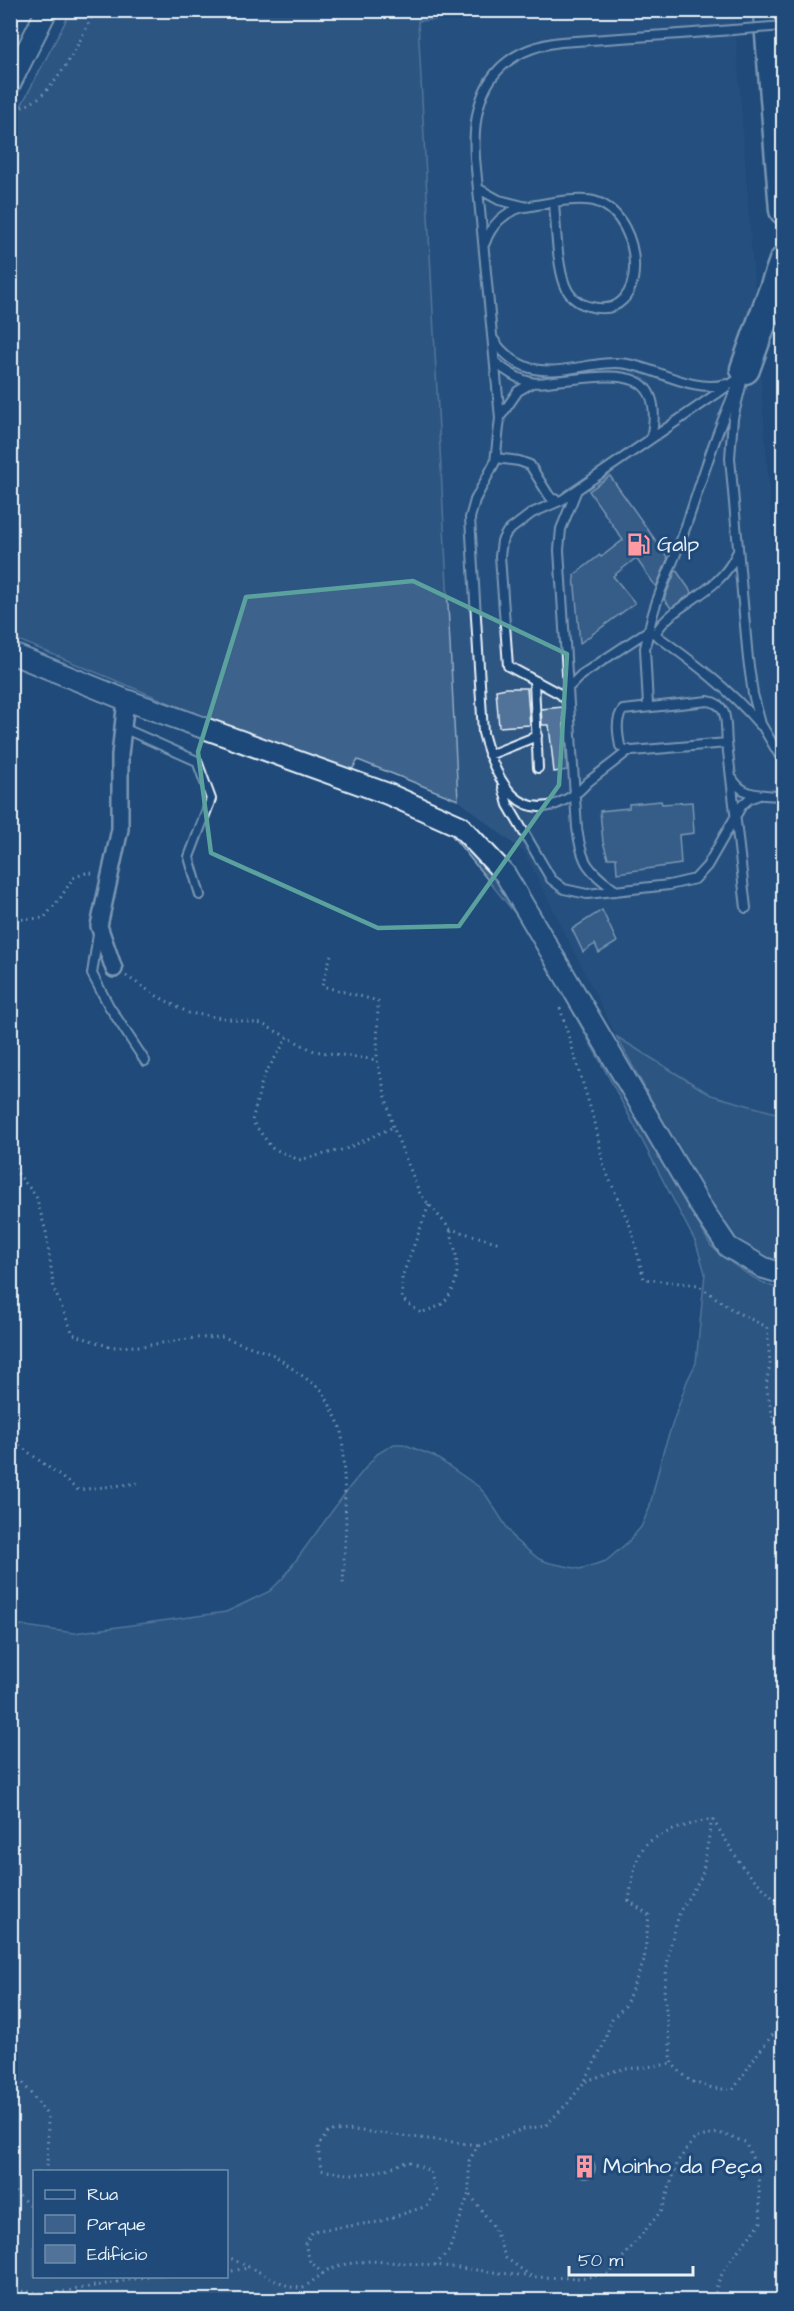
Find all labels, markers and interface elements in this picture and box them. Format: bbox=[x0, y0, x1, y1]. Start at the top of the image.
place label: Galp bbox=[657, 529, 699, 560]
fuel station icon: Galp bbox=[626, 531, 652, 557]
place label: Moinho da Peça bbox=[603, 2151, 762, 2182]
building icon: Moinho da Peça bbox=[572, 2153, 598, 2179]
legend bbox=[33, 2170, 228, 2278]
text: Rua bbox=[87, 2182, 118, 2207]
text: Parque bbox=[87, 2212, 146, 2237]
scale bar bbox=[569, 2239, 694, 2277]
text: Edifício bbox=[87, 2242, 147, 2267]
text: 50 m bbox=[578, 2248, 623, 2273]

